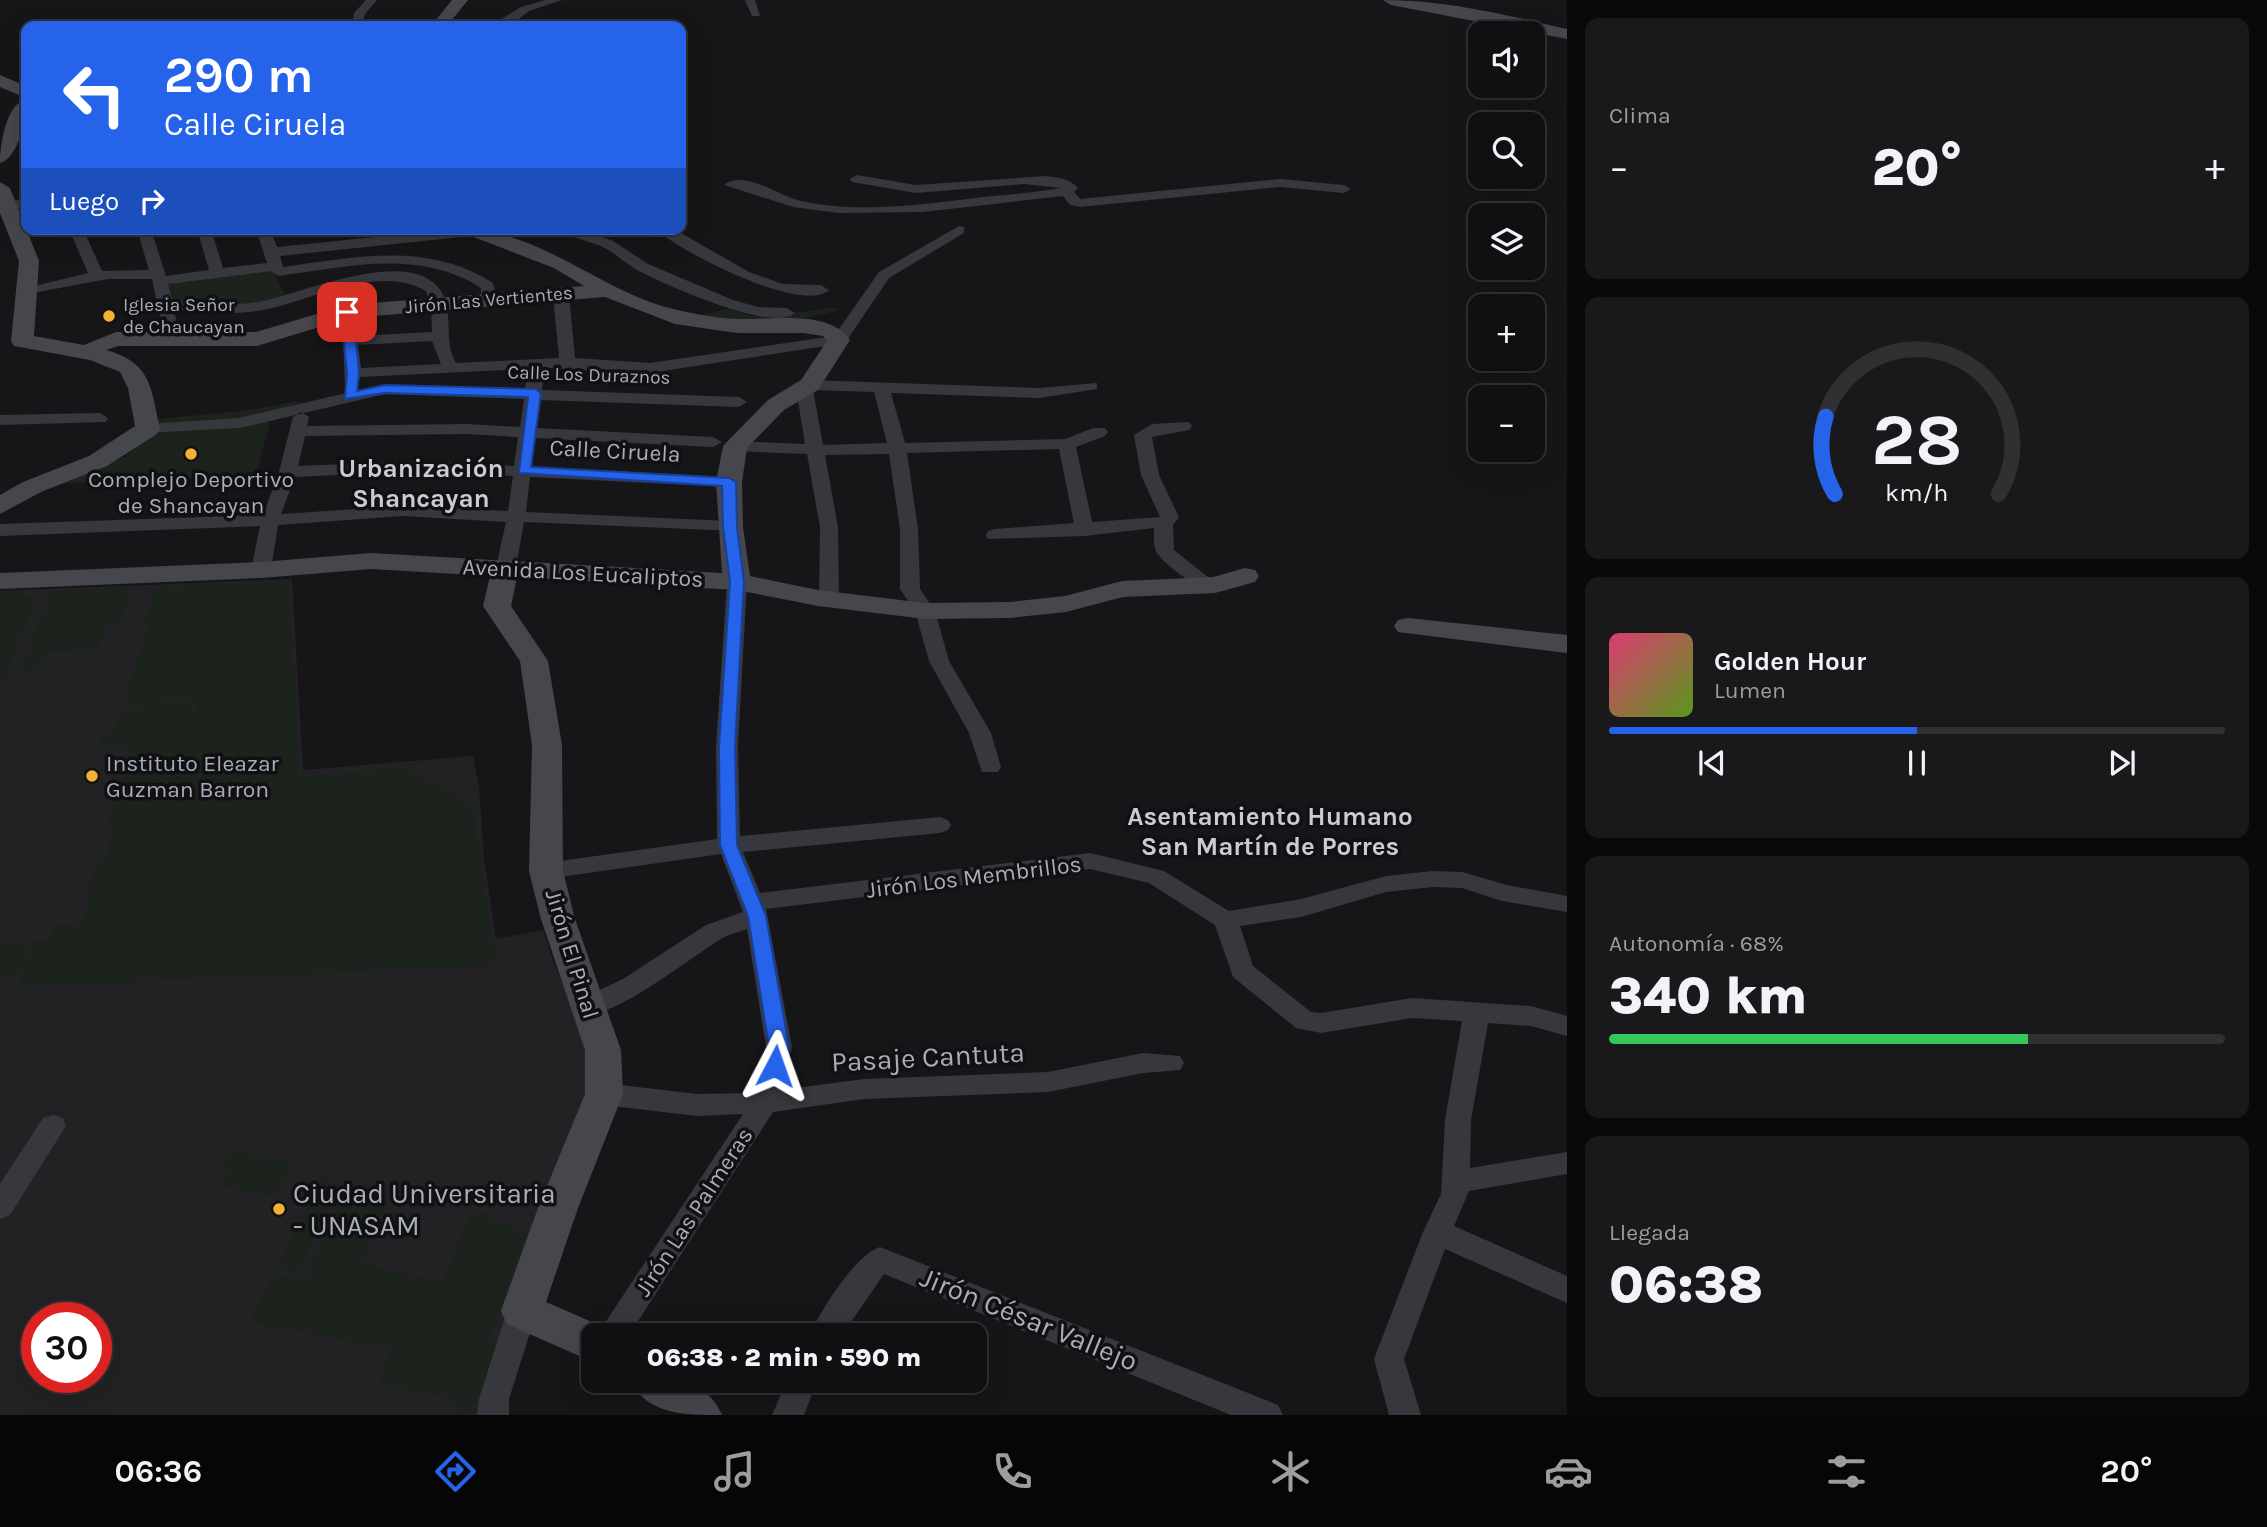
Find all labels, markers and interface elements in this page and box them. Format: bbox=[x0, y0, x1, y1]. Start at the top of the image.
map controls bbox=[1468, 21, 1545, 462]
button: sound bbox=[1468, 21, 1545, 98]
text: 290 m bbox=[164, 47, 313, 104]
icon: left bbox=[49, 49, 140, 140]
text: Clima bbox=[1609, 102, 1671, 129]
text: Calle Ciruela bbox=[164, 106, 346, 143]
button: search bbox=[1468, 112, 1545, 189]
text: 20° bbox=[1872, 137, 1962, 198]
text: − bbox=[1609, 145, 1629, 190]
text: + bbox=[2205, 145, 2225, 190]
icon: right bbox=[133, 182, 171, 220]
text: Luego bbox=[49, 186, 119, 217]
button: layers bbox=[1468, 203, 1545, 280]
pin bbox=[317, 282, 377, 342]
street label: Jirón Las Vertientes bbox=[404, 282, 574, 318]
icon: arrive bbox=[328, 293, 366, 331]
place label: Iglesia Señor de Chaucayan bbox=[123, 294, 245, 338]
button: + bbox=[1468, 294, 1545, 371]
marker: Iglesia Señor de Chaucayan bbox=[101, 308, 117, 324]
street label: Calle Los Duraznos bbox=[507, 361, 671, 389]
button: − bbox=[1468, 385, 1545, 462]
text: 28 bbox=[1871, 398, 1963, 483]
street label: Calle Ciruela bbox=[549, 434, 681, 468]
marker: Complejo Deportivo de Shancayan bbox=[183, 446, 199, 462]
district label: Urbanización Shancayan bbox=[338, 453, 504, 514]
place label: Complejo Deportivo de Shancayan bbox=[88, 466, 294, 519]
text: km/h bbox=[1885, 478, 1949, 507]
street label: Avenida Los Eucaliptos bbox=[462, 553, 704, 593]
text: Golden Hour bbox=[1714, 646, 1866, 677]
text: Lumen bbox=[1714, 677, 1786, 704]
icon: previous bbox=[1693, 744, 1731, 782]
icon: pause bbox=[1898, 744, 1936, 782]
icon: next bbox=[2103, 744, 2141, 782]
place label: Instituto Eleazar Guzman Barron bbox=[106, 750, 280, 803]
marker: Instituto Eleazar Guzman Barron bbox=[84, 768, 100, 784]
district label: Asentamiento Humano San Martín de Porres bbox=[1127, 801, 1413, 862]
street label: Jirón Los Membrillos bbox=[865, 850, 1083, 904]
street label: Jirón El Pinal bbox=[540, 886, 604, 1022]
text: Autonomía · 68% bbox=[1609, 930, 1784, 957]
text: 340 km bbox=[1609, 965, 1807, 1026]
position arrow bbox=[738, 1029, 812, 1103]
street label: Pasaje Cantuta bbox=[830, 1035, 1026, 1079]
street label: Jirón Las Palmeras bbox=[629, 1123, 759, 1301]
place label: Ciudad Universitaria - UNASAM bbox=[293, 1177, 556, 1242]
marker: Ciudad Universitaria - UNASAM bbox=[271, 1201, 287, 1217]
text: Llegada bbox=[1609, 1219, 1690, 1246]
text: 06:38 bbox=[1609, 1254, 1763, 1315]
street label: Jirón César Vallejo bbox=[916, 1260, 1142, 1378]
speed limit sign: 30 bbox=[21, 1302, 112, 1393]
text: 06:38 · 2 min · 590 m bbox=[647, 1342, 921, 1373]
icon: directions bbox=[431, 1447, 480, 1496]
icon: music bbox=[710, 1447, 759, 1496]
icon: phone bbox=[988, 1447, 1037, 1496]
icon: climate bbox=[1266, 1447, 1315, 1496]
icon: car bbox=[1544, 1447, 1593, 1496]
icon: filters bbox=[1822, 1447, 1871, 1496]
text: 06:36 bbox=[115, 1453, 202, 1490]
text: 20° bbox=[2100, 1453, 2152, 1490]

